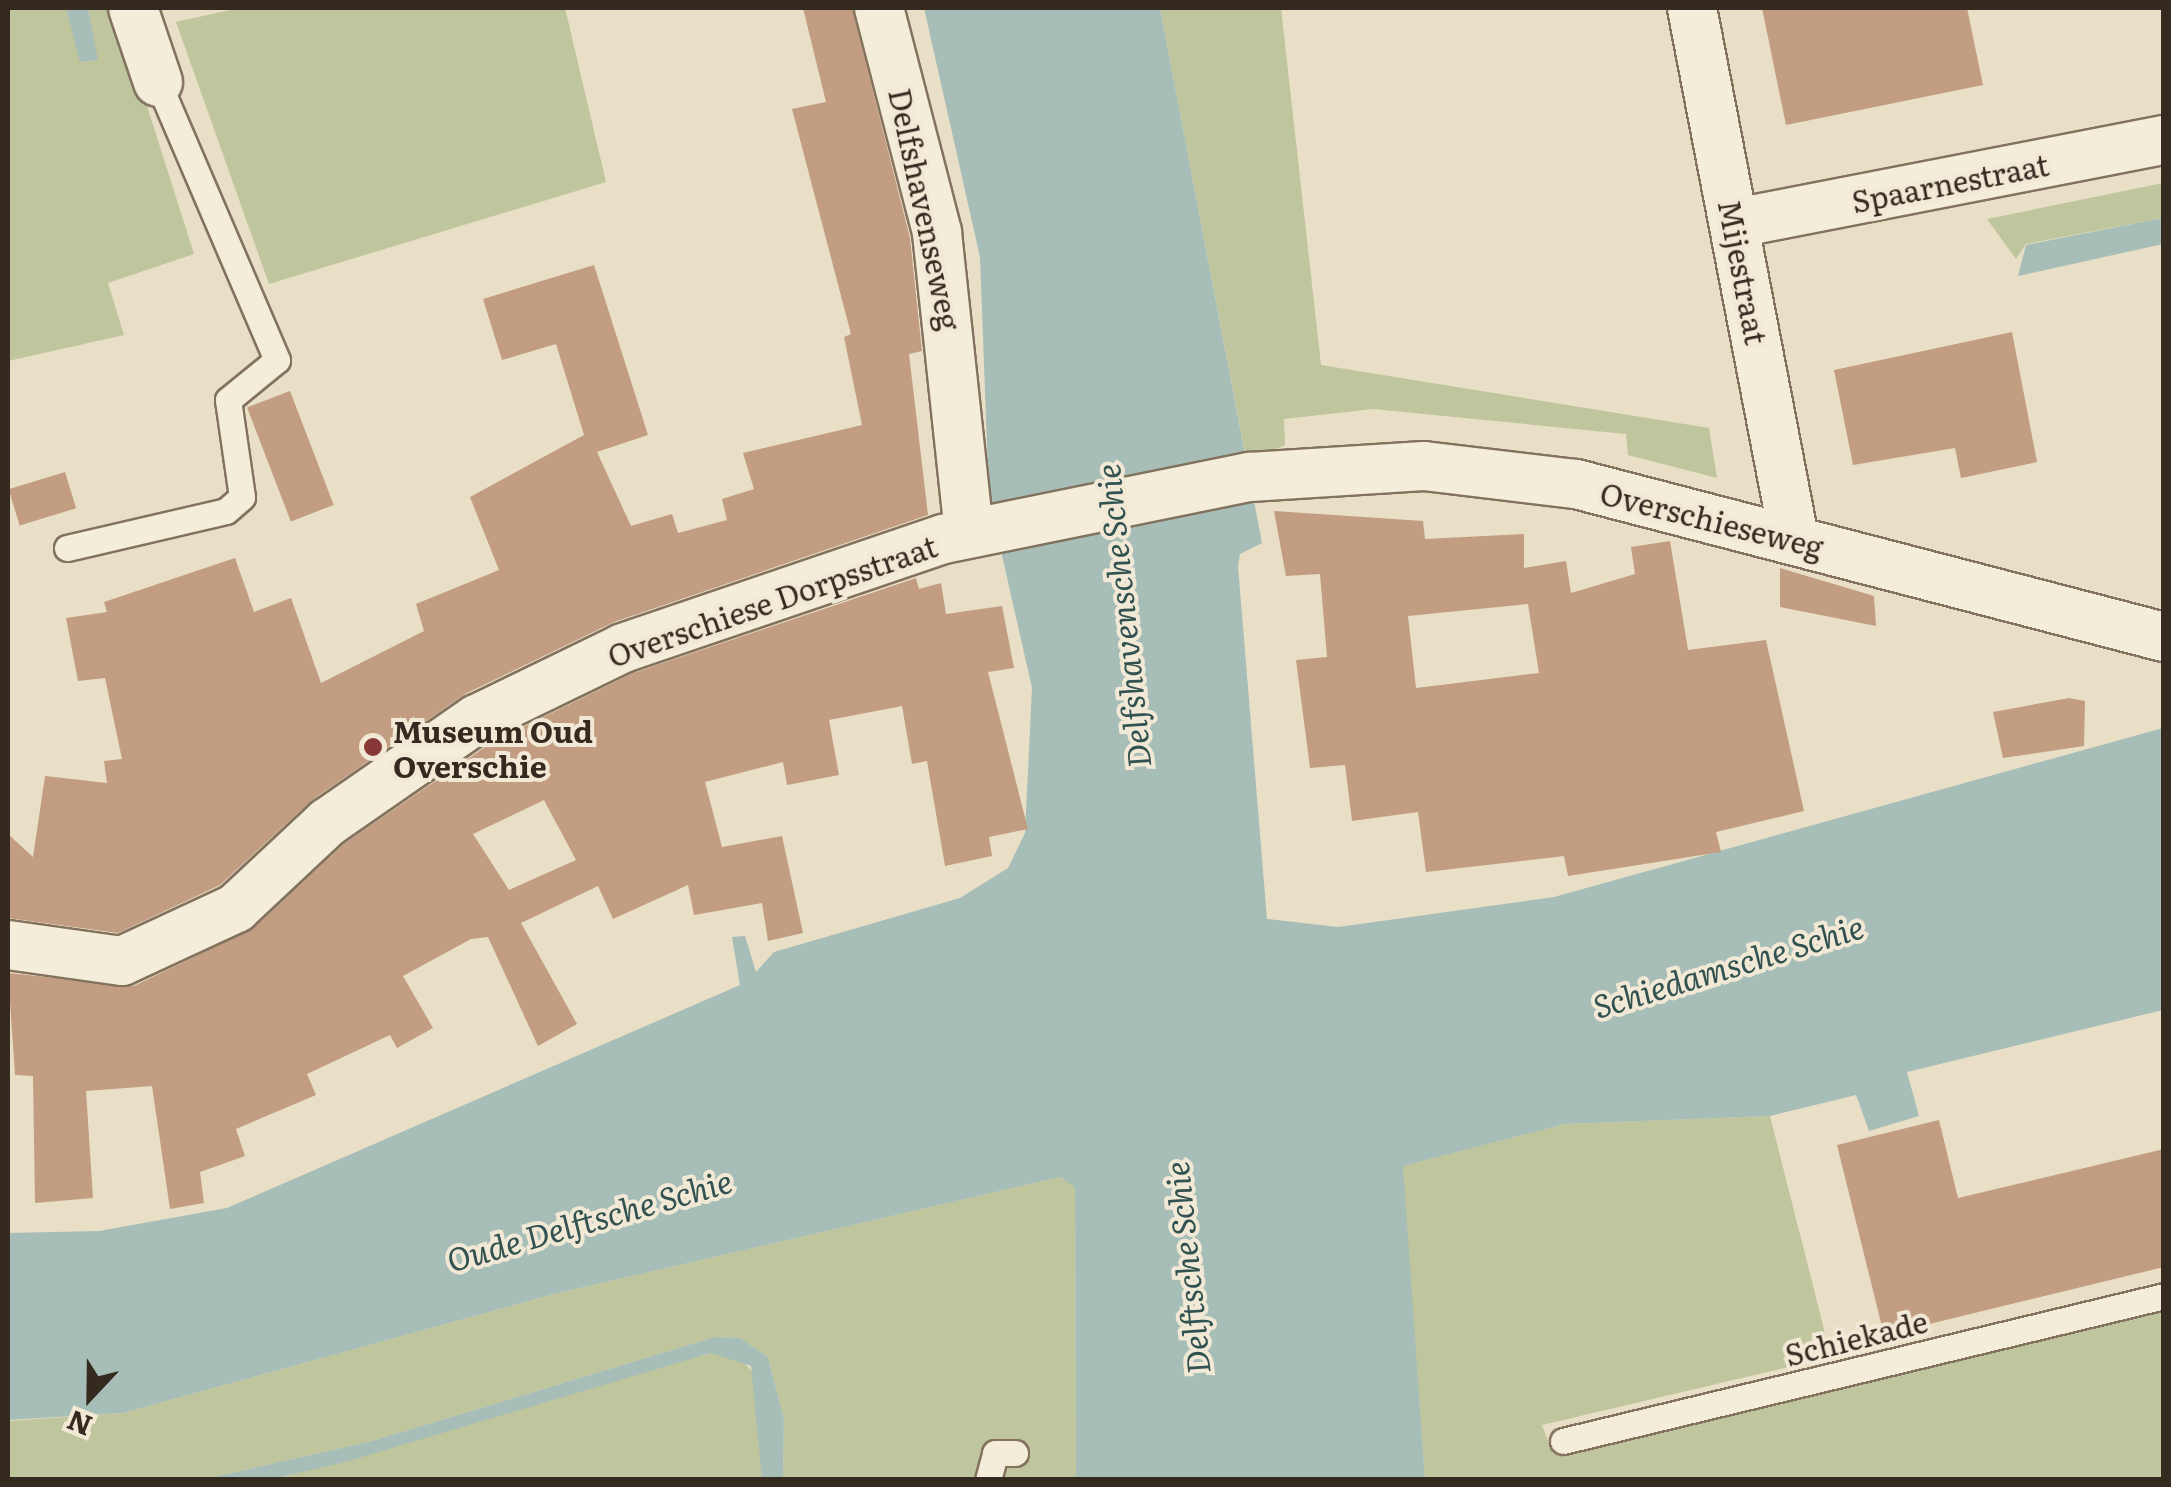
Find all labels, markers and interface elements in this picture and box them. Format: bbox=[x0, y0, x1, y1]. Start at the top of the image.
street label: Delfshavenseweg bbox=[883, 85, 969, 333]
street label: Spaarnestraat bbox=[1848, 145, 2052, 219]
street label: Mijestraat bbox=[1712, 197, 1776, 347]
water label: Delfshavensche Schie bbox=[1087, 462, 1157, 770]
street label: Overschieseweg bbox=[1597, 474, 1827, 564]
street label: Overschiese Dorpsstraat bbox=[603, 527, 941, 673]
place label: Museum Oud Overschie bbox=[393, 712, 593, 782]
marker: Museum Oud Overschie bbox=[362, 736, 384, 758]
water label: Schiedamsche Schie bbox=[1588, 906, 1868, 1024]
water label: Oude Delftsche Schie bbox=[442, 1160, 736, 1278]
water label: Delftsche Schie bbox=[1156, 1160, 1216, 1376]
street label: Schiekade bbox=[1781, 1302, 1931, 1372]
north arrow bbox=[40, 1347, 140, 1447]
text: N bbox=[60, 1401, 98, 1449]

